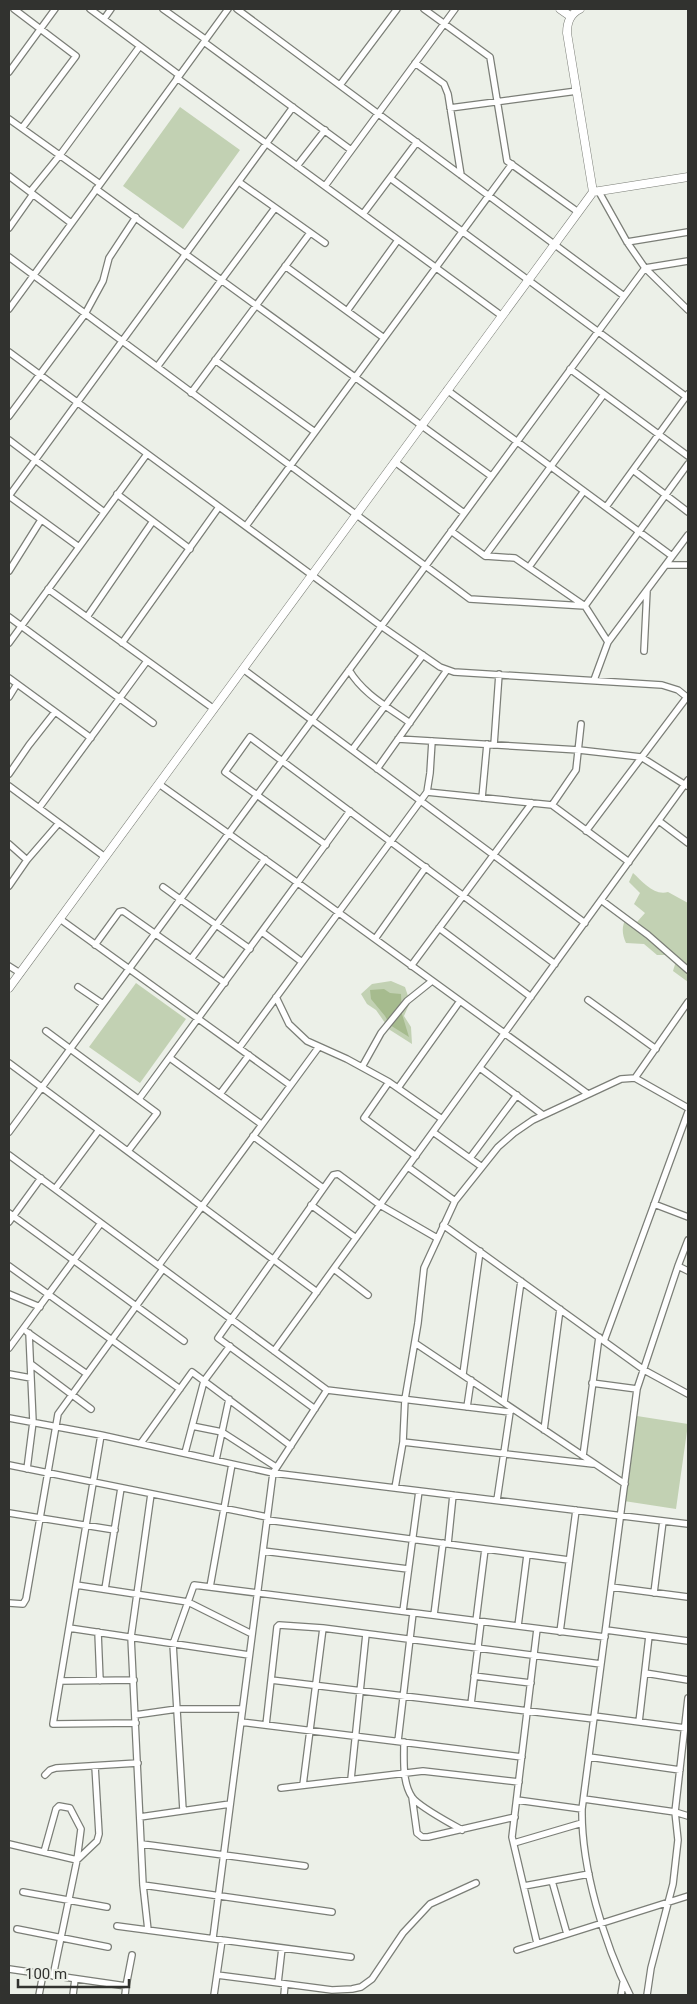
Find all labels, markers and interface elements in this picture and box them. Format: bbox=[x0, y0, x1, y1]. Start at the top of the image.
scale bar bbox=[18, 1956, 129, 1988]
text: 100 m bbox=[25, 1965, 67, 1983]

